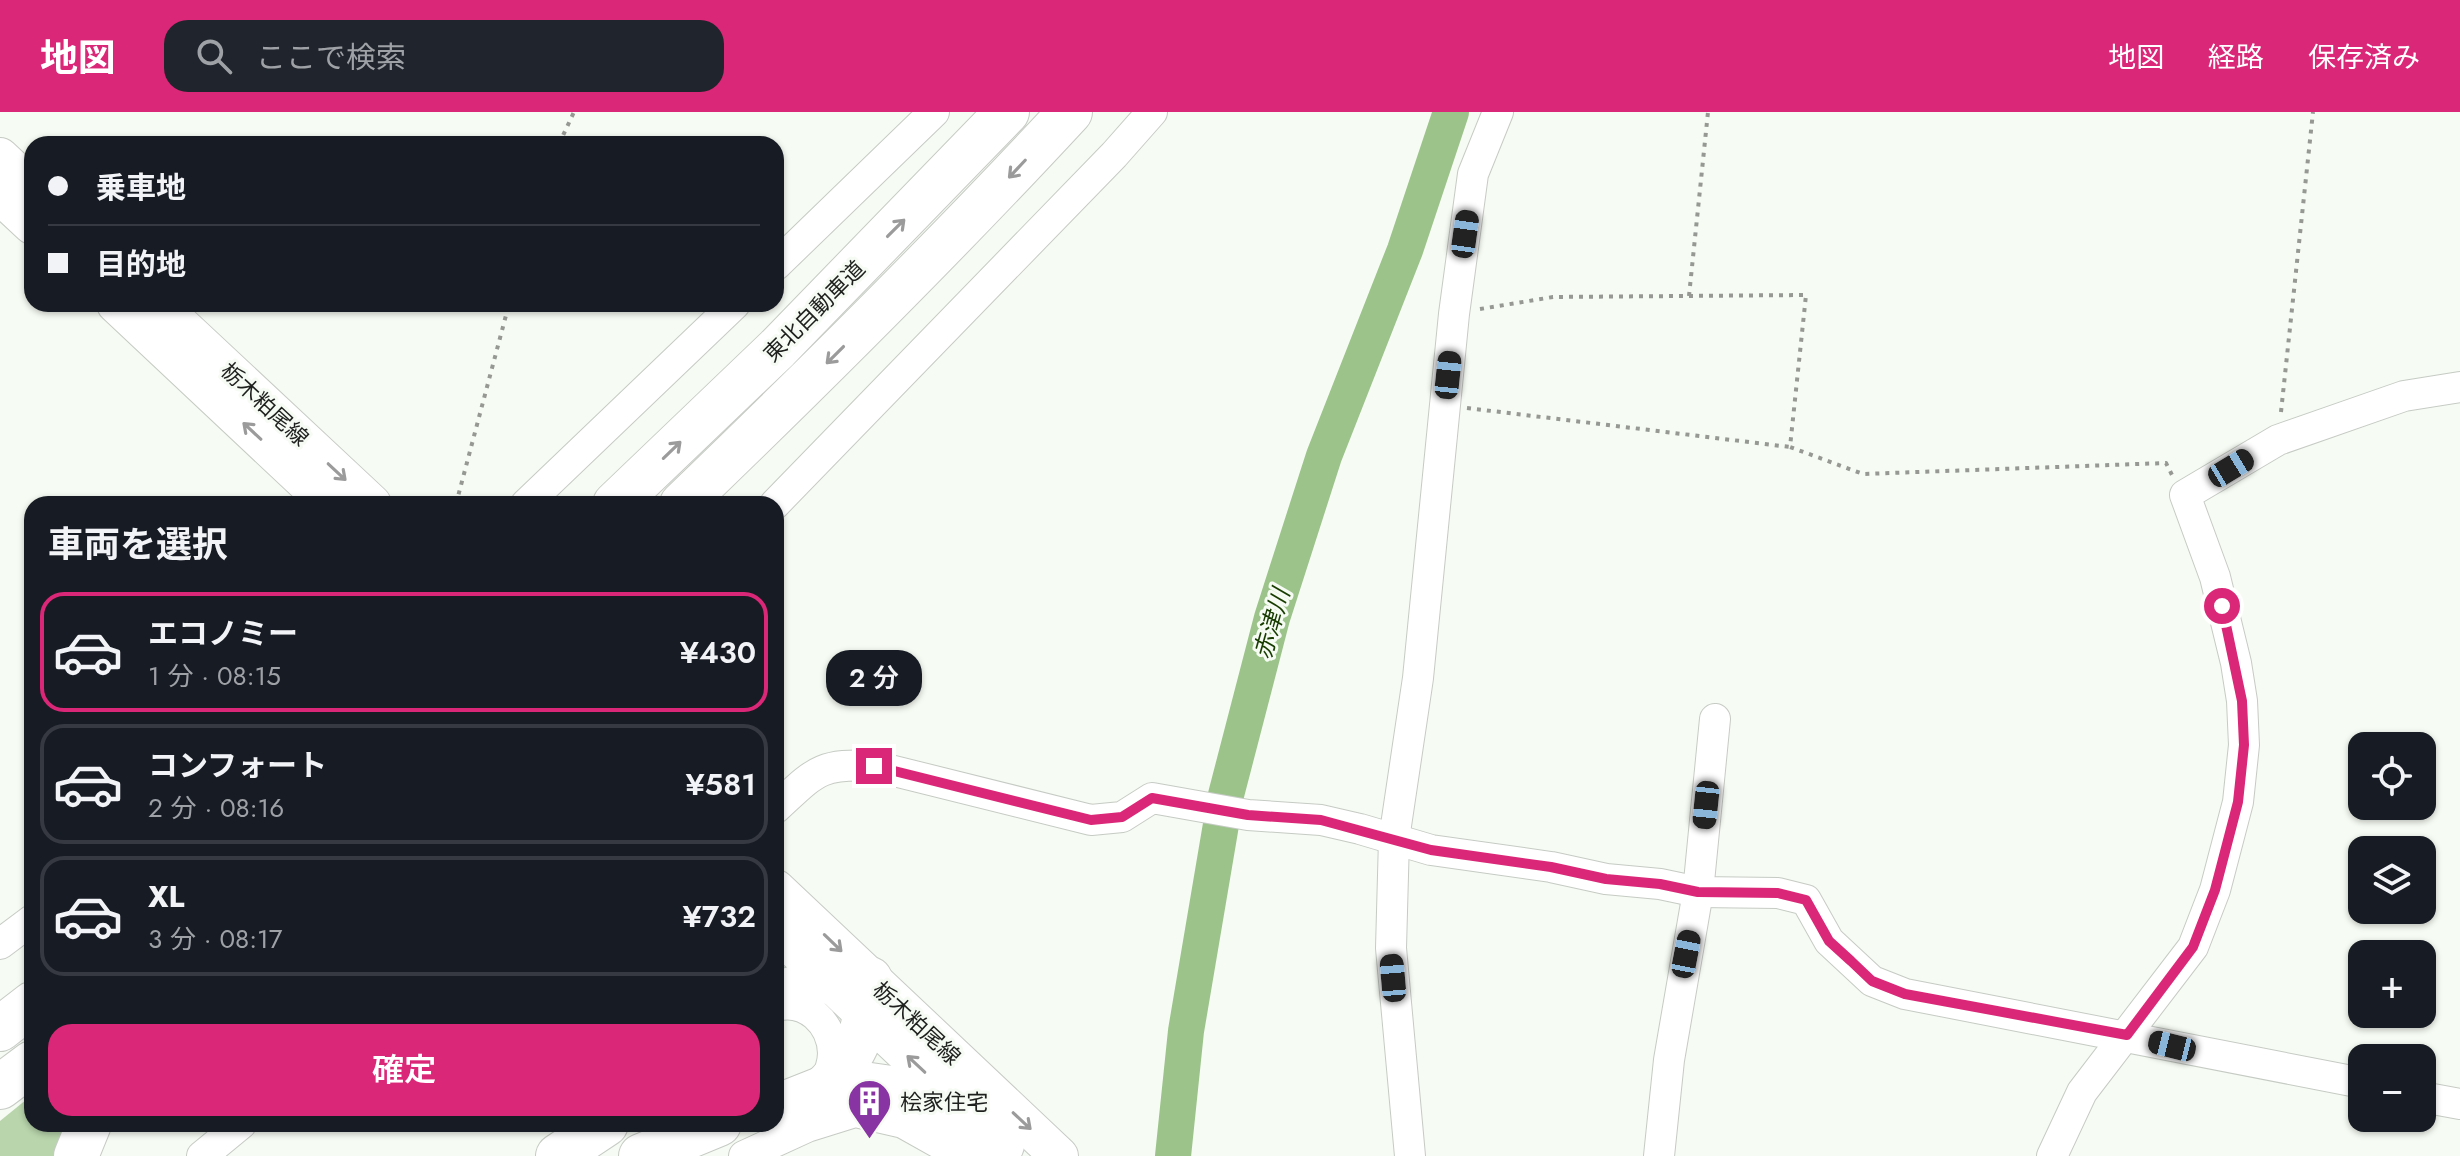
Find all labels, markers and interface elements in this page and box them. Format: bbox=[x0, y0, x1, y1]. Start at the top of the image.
search box bbox=[164, 20, 724, 92]
text: 地図 bbox=[40, 30, 116, 85]
icon: search bbox=[192, 34, 236, 78]
text: ここで検索 bbox=[256, 36, 406, 79]
text: 地図 bbox=[2108, 37, 2164, 78]
text: 経路 bbox=[2208, 37, 2264, 78]
text: 保存済み bbox=[2308, 37, 2420, 78]
one-way arrow bbox=[1009, 159, 1027, 179]
text: 乗車地 bbox=[96, 166, 186, 209]
car bbox=[1450, 209, 1480, 259]
one-way arrow bbox=[887, 218, 906, 238]
text: 目的地 bbox=[96, 243, 186, 286]
street label: 東北自動車道 bbox=[756, 253, 872, 369]
one-way arrow bbox=[826, 345, 845, 365]
car bbox=[1434, 350, 1462, 400]
street label: 栃木粕尾線 bbox=[214, 355, 316, 453]
one-way arrow bbox=[242, 422, 262, 441]
one-way arrow bbox=[661, 441, 681, 460]
car bbox=[2204, 445, 2258, 491]
one-way arrow bbox=[327, 462, 347, 480]
text: 車両を選択 bbox=[48, 518, 228, 570]
water label: 赤津川 bbox=[1245, 582, 1299, 663]
route start bbox=[2204, 588, 2240, 624]
text: エコノミー bbox=[148, 612, 298, 655]
icon: car bbox=[52, 616, 124, 688]
text: ¥430 bbox=[680, 631, 756, 674]
callout: 2 分 bbox=[826, 650, 922, 706]
text: 1 分 · 08:15 bbox=[148, 657, 281, 695]
text: 2 分 bbox=[849, 659, 899, 697]
map controls bbox=[2348, 732, 2436, 1132]
button: locate bbox=[2348, 732, 2436, 820]
text: コンフォート bbox=[148, 744, 327, 787]
icon: car bbox=[52, 748, 124, 820]
route end bbox=[856, 748, 892, 784]
text: ¥581 bbox=[685, 763, 756, 806]
car bbox=[1692, 780, 1720, 830]
text: 2 分 · 08:16 bbox=[148, 789, 284, 827]
button: layers bbox=[2348, 836, 2436, 924]
text: XL bbox=[148, 875, 184, 918]
icon: car bbox=[52, 880, 124, 952]
text: ¥732 bbox=[683, 895, 756, 938]
text: 3 分 · 08:17 bbox=[148, 920, 282, 958]
car bbox=[1670, 928, 1702, 980]
one-way arrow bbox=[822, 933, 842, 951]
button: + bbox=[2348, 940, 2436, 1028]
car bbox=[1379, 953, 1407, 1003]
street label: 栃木粕尾線 bbox=[866, 974, 968, 1072]
button: 確定 bbox=[48, 1024, 760, 1116]
car bbox=[2146, 1029, 2198, 1063]
button: − bbox=[2348, 1044, 2436, 1132]
one-way arrow bbox=[907, 1055, 926, 1074]
building icon: 桧家住宅 bbox=[845, 1078, 893, 1141]
place label: 桧家住宅 bbox=[900, 1086, 988, 1118]
one-way arrow bbox=[1012, 1111, 1032, 1130]

